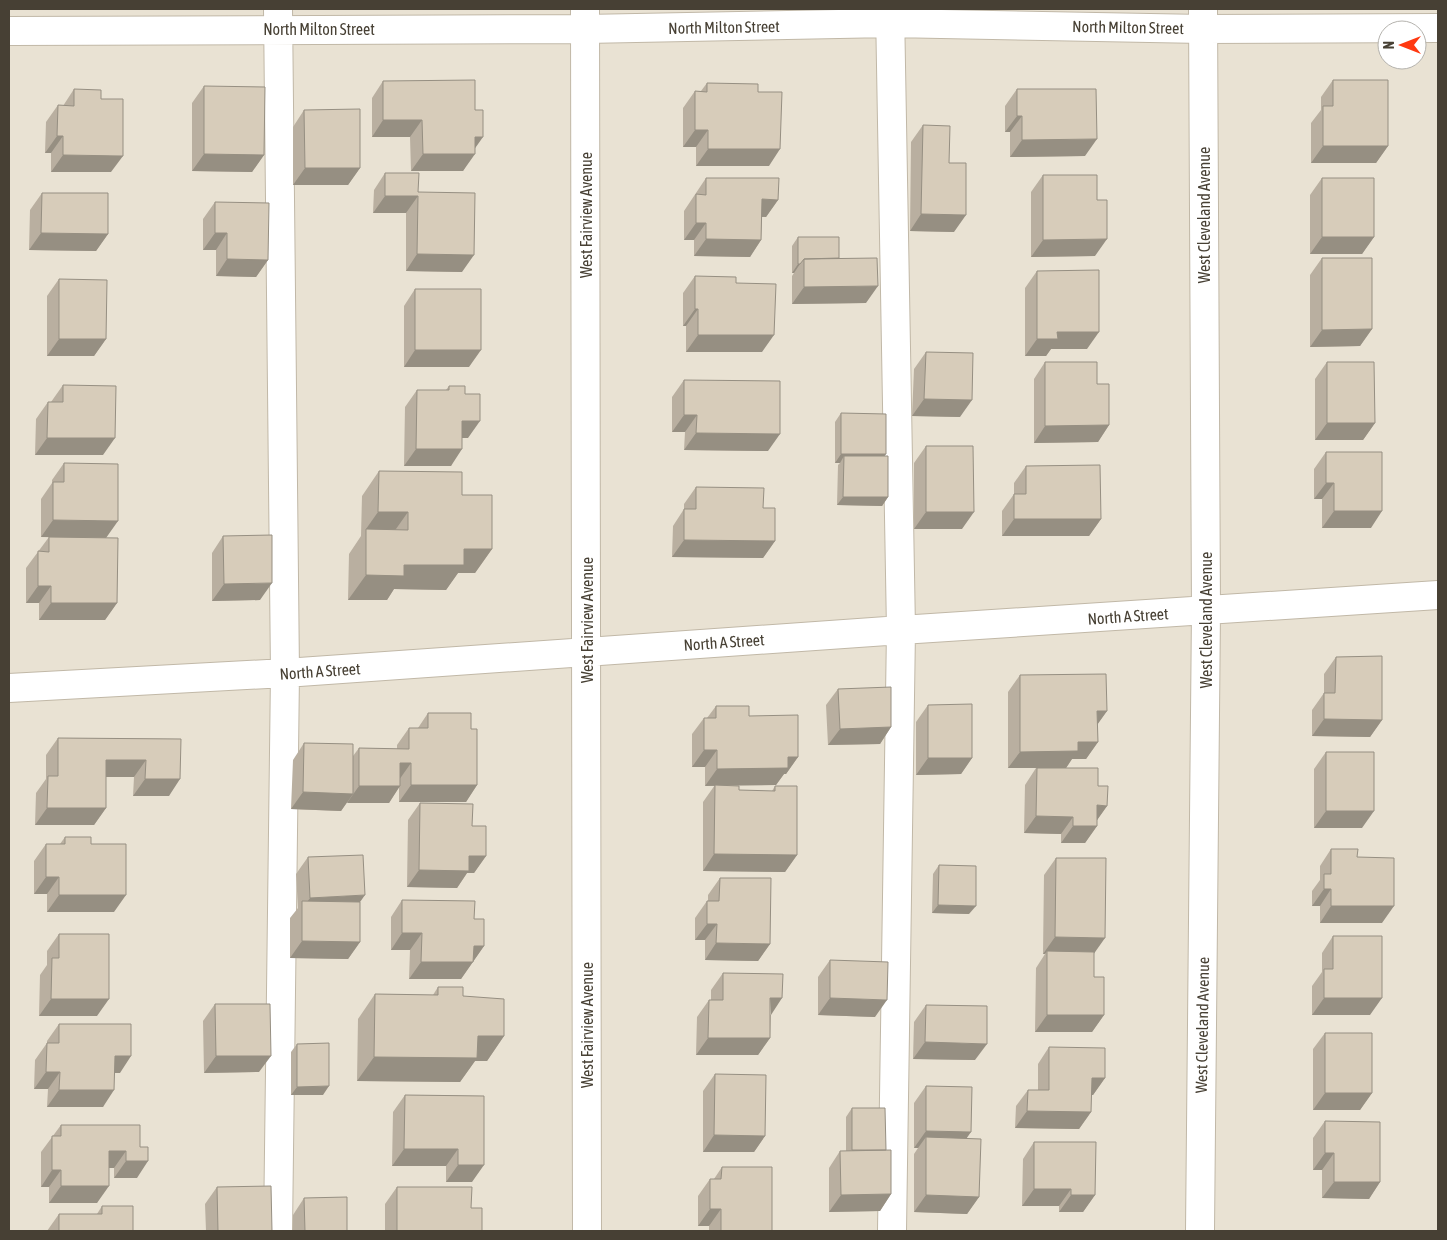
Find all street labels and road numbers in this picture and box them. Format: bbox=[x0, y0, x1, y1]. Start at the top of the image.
street label: North Milton Street bbox=[668, 17, 780, 37]
street label: North Milton Street bbox=[1072, 17, 1184, 37]
street label: North Milton Street bbox=[263, 20, 375, 38]
street label: West Cleveland Avenue bbox=[1195, 147, 1213, 283]
street label: West Fairview Avenue bbox=[577, 152, 595, 278]
street label: West Cleveland Avenue bbox=[1197, 552, 1215, 688]
street label: West Fairview Avenue bbox=[578, 557, 596, 683]
street label: North A Street bbox=[1087, 604, 1170, 628]
street label: North A Street bbox=[683, 630, 766, 654]
street label: North A Street bbox=[279, 659, 362, 683]
street label: West Cleveland Avenue bbox=[1192, 957, 1212, 1093]
street label: West Fairview Avenue bbox=[578, 962, 596, 1088]

